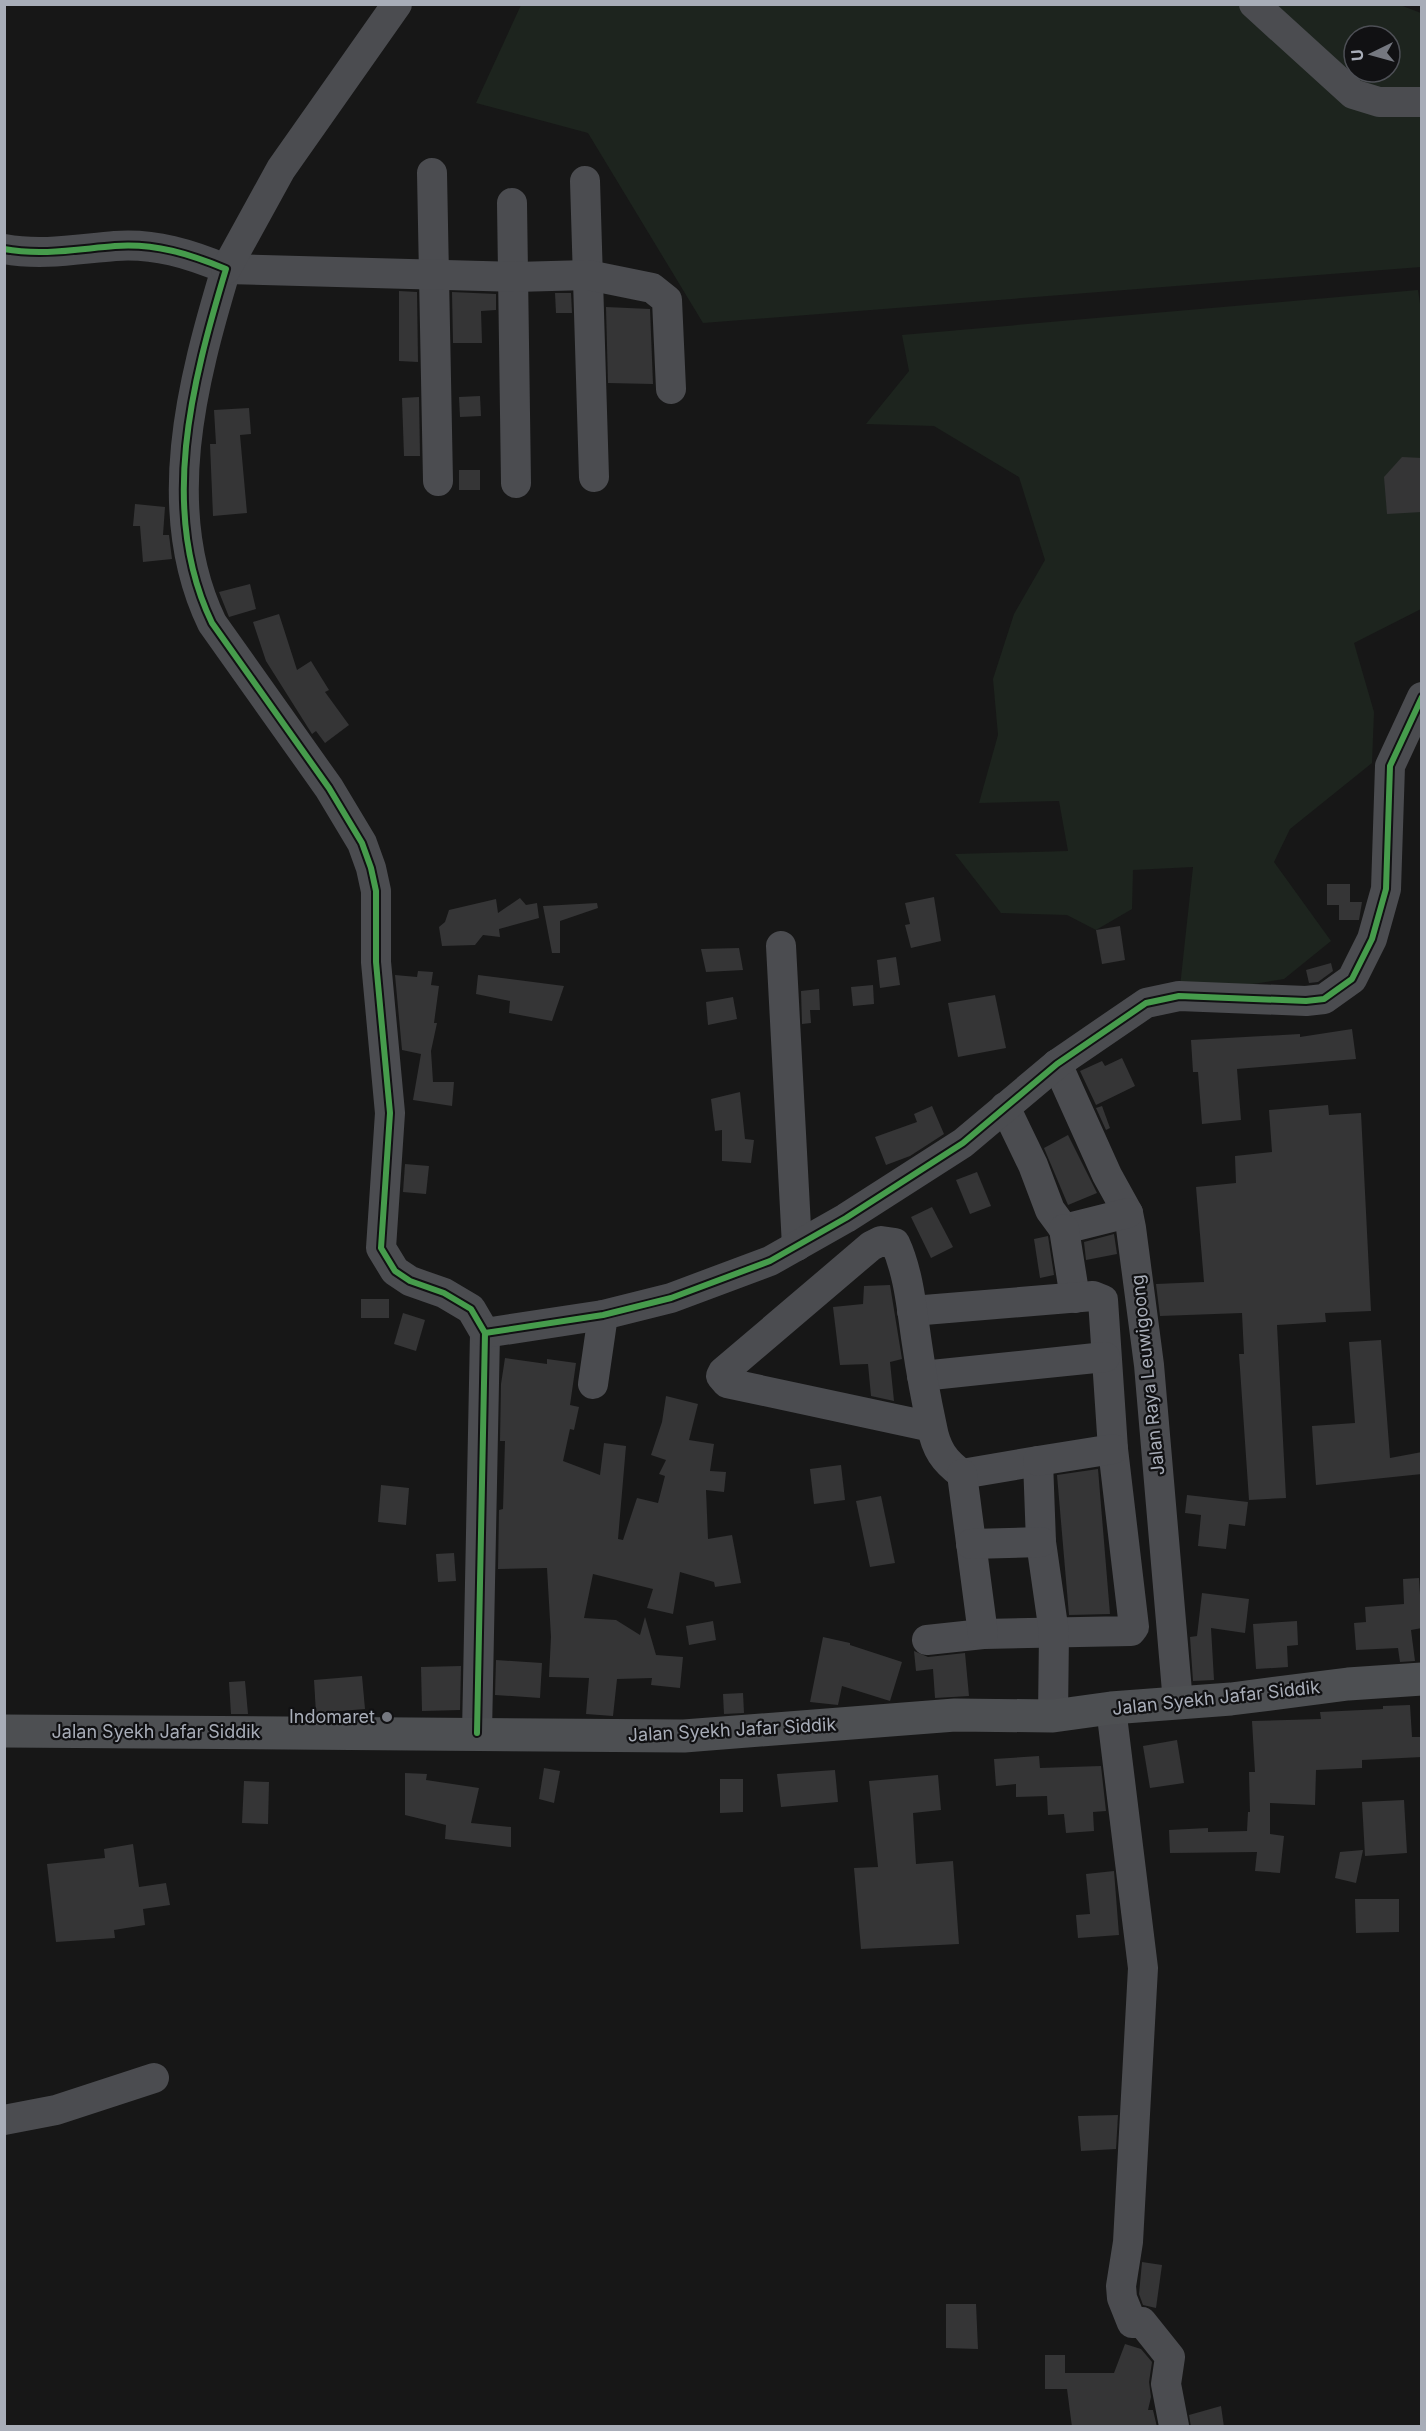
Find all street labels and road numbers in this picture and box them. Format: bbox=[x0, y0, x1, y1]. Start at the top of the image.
street label: Jalan Raya Leuwigoong bbox=[1127, 1274, 1168, 1476]
street label: Jalan Syekh Jafar Siddik bbox=[1111, 1676, 1321, 1719]
street label: Jalan Syekh Jafar Siddik bbox=[627, 1714, 837, 1745]
street label: Jalan Syekh Jafar Siddik bbox=[52, 1721, 261, 1742]

